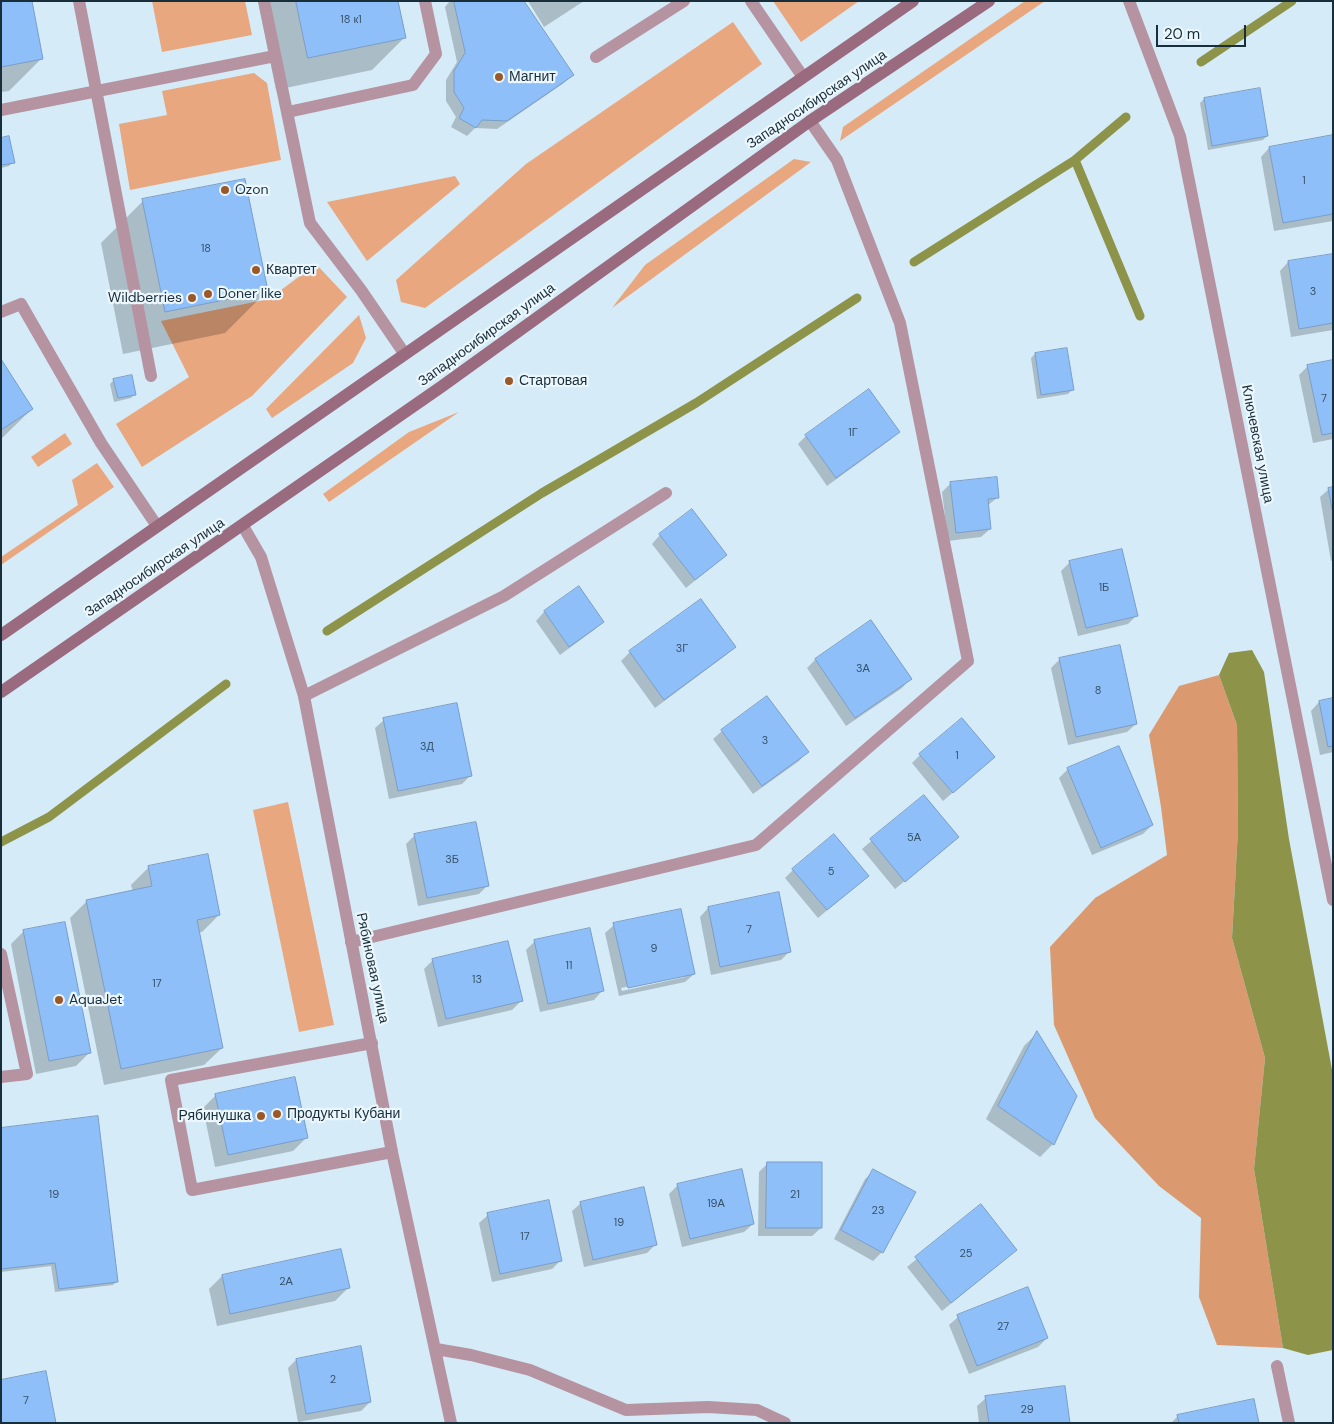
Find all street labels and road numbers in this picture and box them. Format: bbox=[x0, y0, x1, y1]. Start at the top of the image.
street label: Западносибирская улица bbox=[744, 47, 890, 153]
street label: Западносибирская улица bbox=[415, 280, 559, 390]
street label: Ключевская улица bbox=[1237, 384, 1277, 504]
street label: Западносибирская улица bbox=[82, 515, 228, 621]
street label: Рябиновая улица bbox=[352, 911, 392, 1025]

